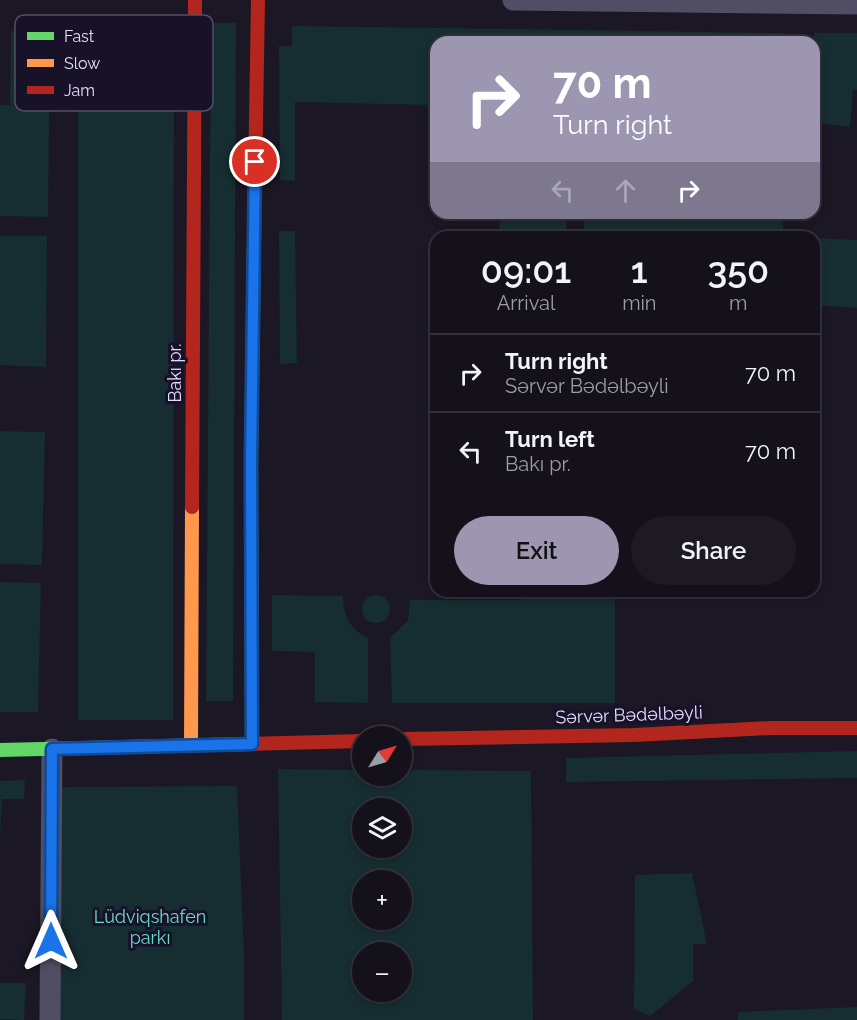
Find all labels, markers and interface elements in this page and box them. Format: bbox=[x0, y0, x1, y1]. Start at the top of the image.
legend bbox=[15, 15, 213, 111]
text: Fast bbox=[64, 27, 95, 46]
text: Slow bbox=[64, 54, 100, 73]
text: 70 m bbox=[553, 59, 652, 108]
icon: right bbox=[454, 60, 532, 138]
text: Jam bbox=[64, 81, 95, 100]
text: Turn right bbox=[553, 109, 672, 140]
pin bbox=[229, 136, 280, 187]
icon: arrive bbox=[238, 145, 271, 178]
icon: left bbox=[546, 174, 579, 207]
icon: ahead bbox=[609, 174, 642, 207]
icon: right bbox=[672, 174, 705, 207]
text: 09:01 bbox=[481, 249, 571, 291]
text: 1 bbox=[631, 249, 648, 291]
text: 350 bbox=[707, 249, 769, 291]
text: Arrival bbox=[497, 291, 555, 315]
text: min bbox=[622, 291, 657, 315]
text: m bbox=[729, 291, 747, 315]
street label: Bakı pr. bbox=[164, 344, 185, 402]
text: Turn right bbox=[505, 348, 608, 374]
icon: right bbox=[454, 357, 487, 390]
text: 70 m bbox=[745, 360, 796, 386]
text: Sərvər Bədəlbəyli bbox=[505, 374, 669, 398]
text: Turn left bbox=[505, 426, 595, 452]
icon: left bbox=[454, 435, 487, 468]
text: 70 m bbox=[745, 438, 796, 464]
text: Bakı pr. bbox=[505, 452, 570, 476]
button: Exit bbox=[454, 516, 619, 585]
button: Share bbox=[631, 516, 796, 585]
street label: Sərvər Bədəlbəyli bbox=[555, 701, 703, 728]
north arrow bbox=[352, 726, 412, 786]
map controls bbox=[352, 726, 412, 1002]
button: layers bbox=[352, 798, 412, 858]
button: + bbox=[352, 870, 412, 930]
park label: Lüdviqshafen parkı bbox=[94, 906, 206, 948]
position arrow bbox=[19, 909, 83, 973]
button: − bbox=[352, 942, 412, 1002]

